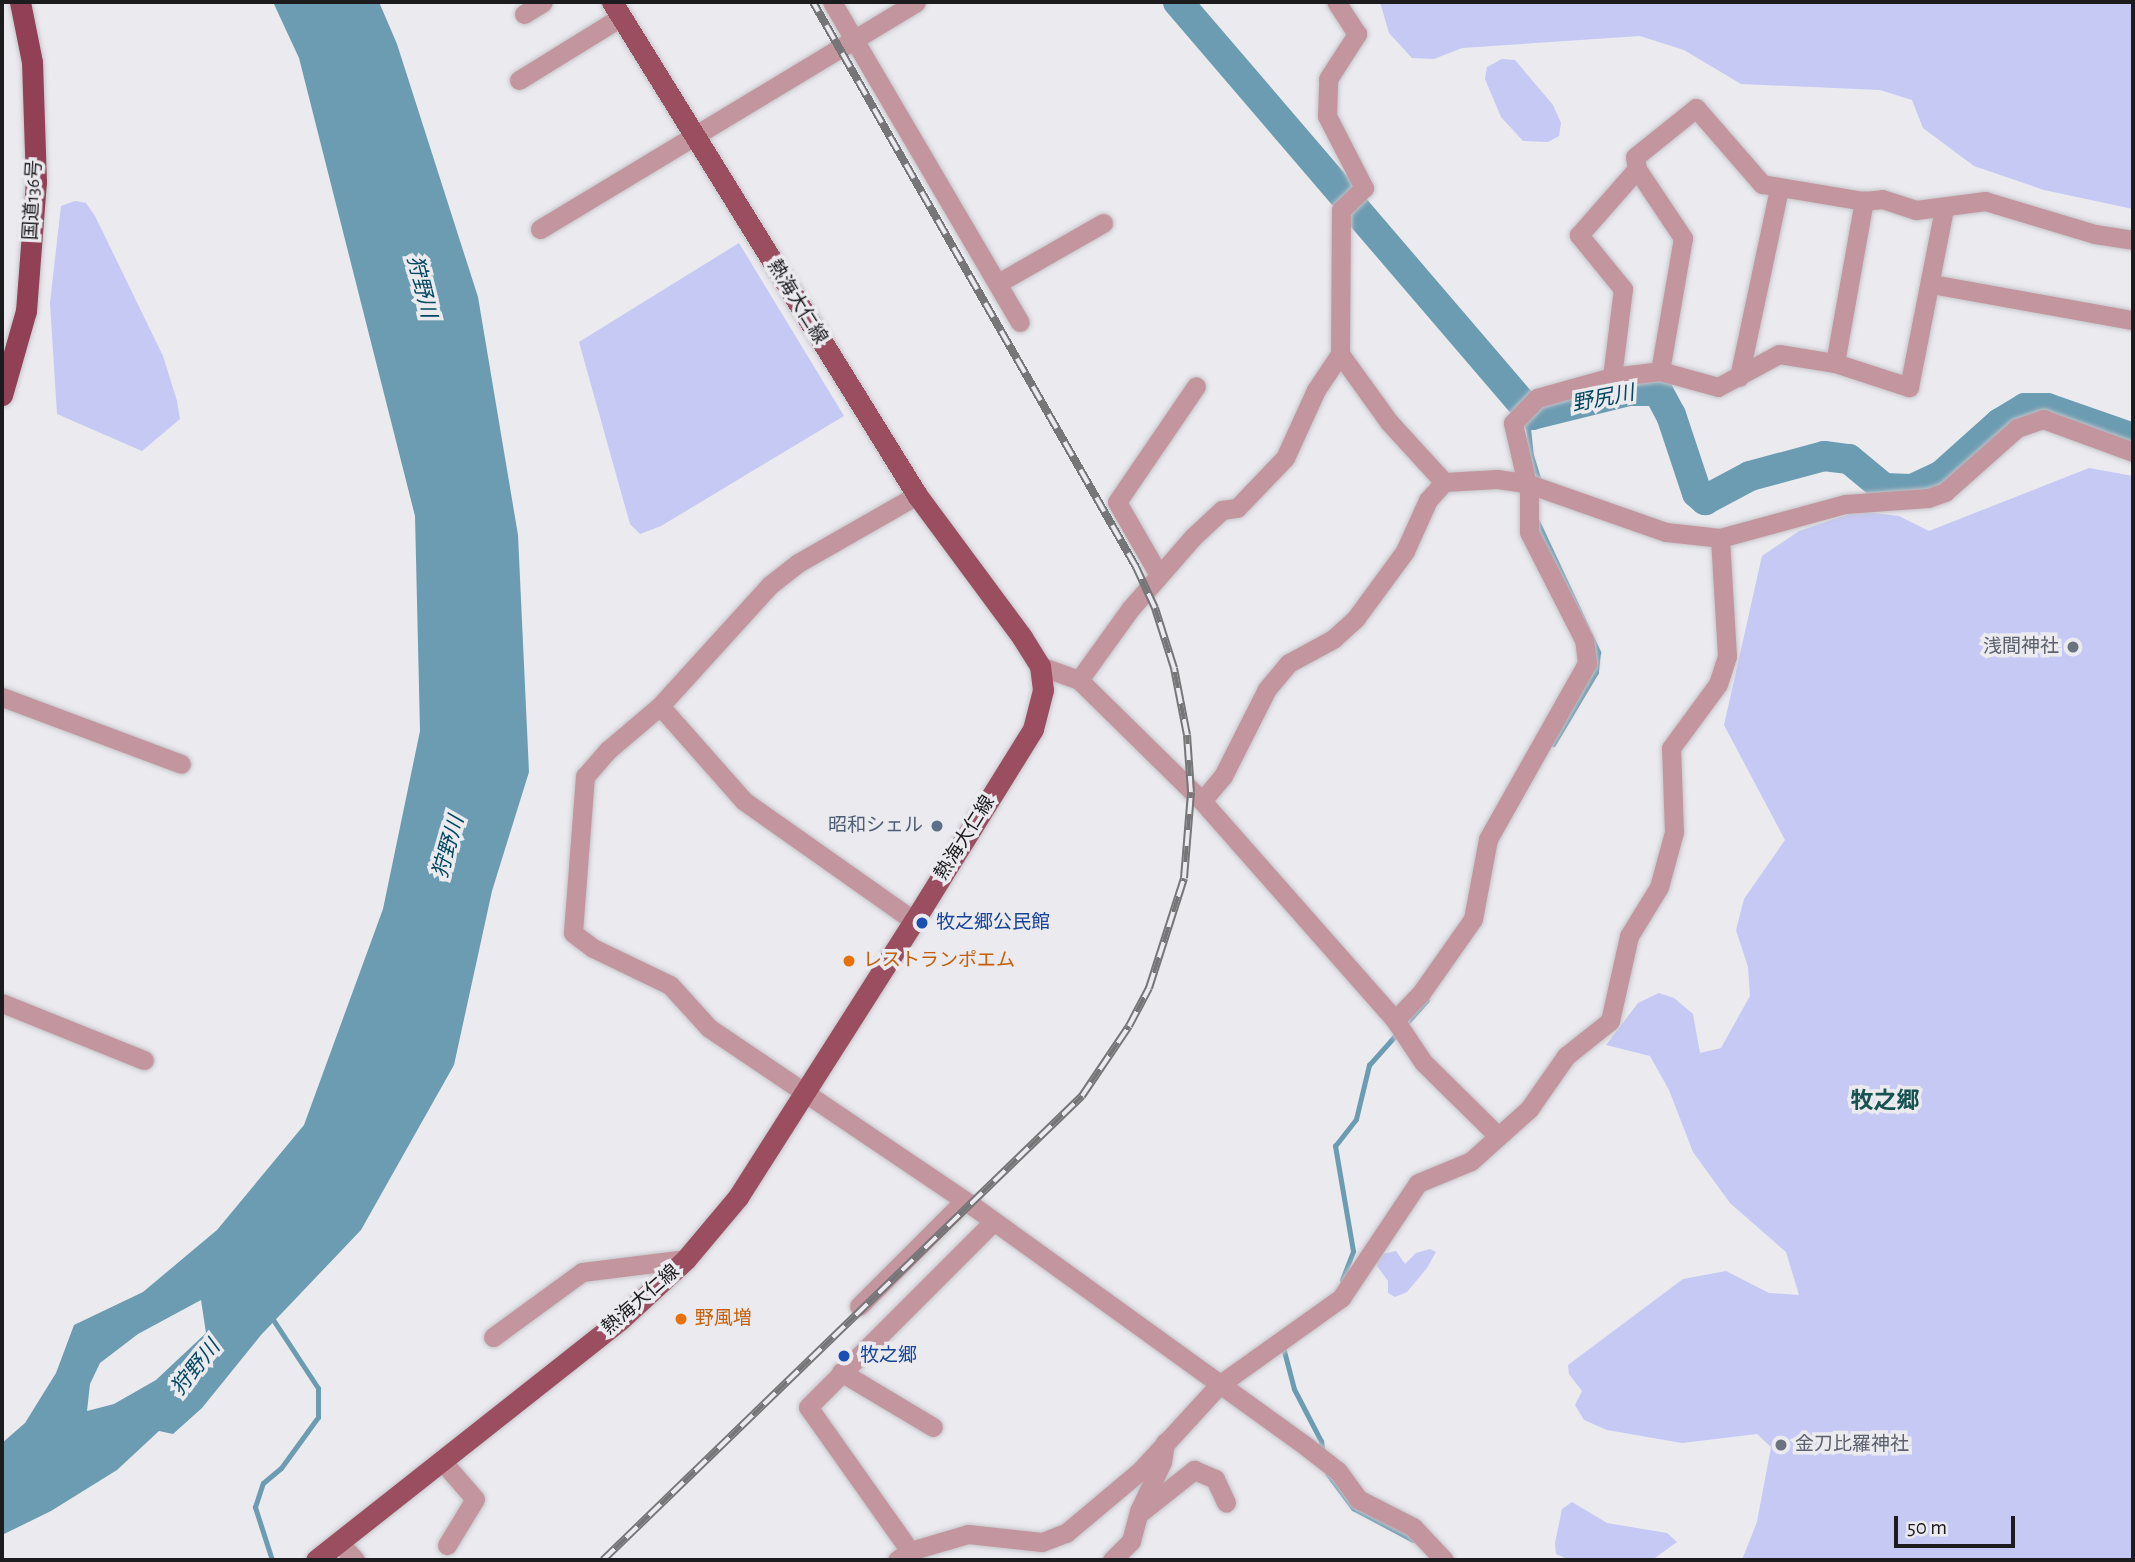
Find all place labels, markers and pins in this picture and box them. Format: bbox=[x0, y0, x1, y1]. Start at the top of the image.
place label: 浅間神社 bbox=[1983, 636, 2059, 658]
marker: 浅間神社 bbox=[2065, 639, 2081, 655]
place label: 昭和シェル bbox=[828, 815, 923, 837]
marker: 昭和シェル bbox=[929, 818, 945, 834]
place label: 牧之郷公民館 bbox=[936, 912, 1050, 934]
marker: 牧之郷公民館 bbox=[914, 915, 930, 931]
place label: レストランポエム bbox=[863, 950, 1015, 972]
marker: レストランポエム bbox=[841, 953, 857, 969]
place label: 野風増 bbox=[695, 1308, 752, 1330]
marker: 野風増 bbox=[673, 1311, 689, 1327]
place label: 牧之郷 bbox=[860, 1345, 917, 1367]
marker: 牧之郷 bbox=[834, 1346, 854, 1366]
place label: 金刀比羅神社 bbox=[1795, 1434, 1909, 1456]
marker: 金刀比羅神社 bbox=[1773, 1437, 1789, 1453]

